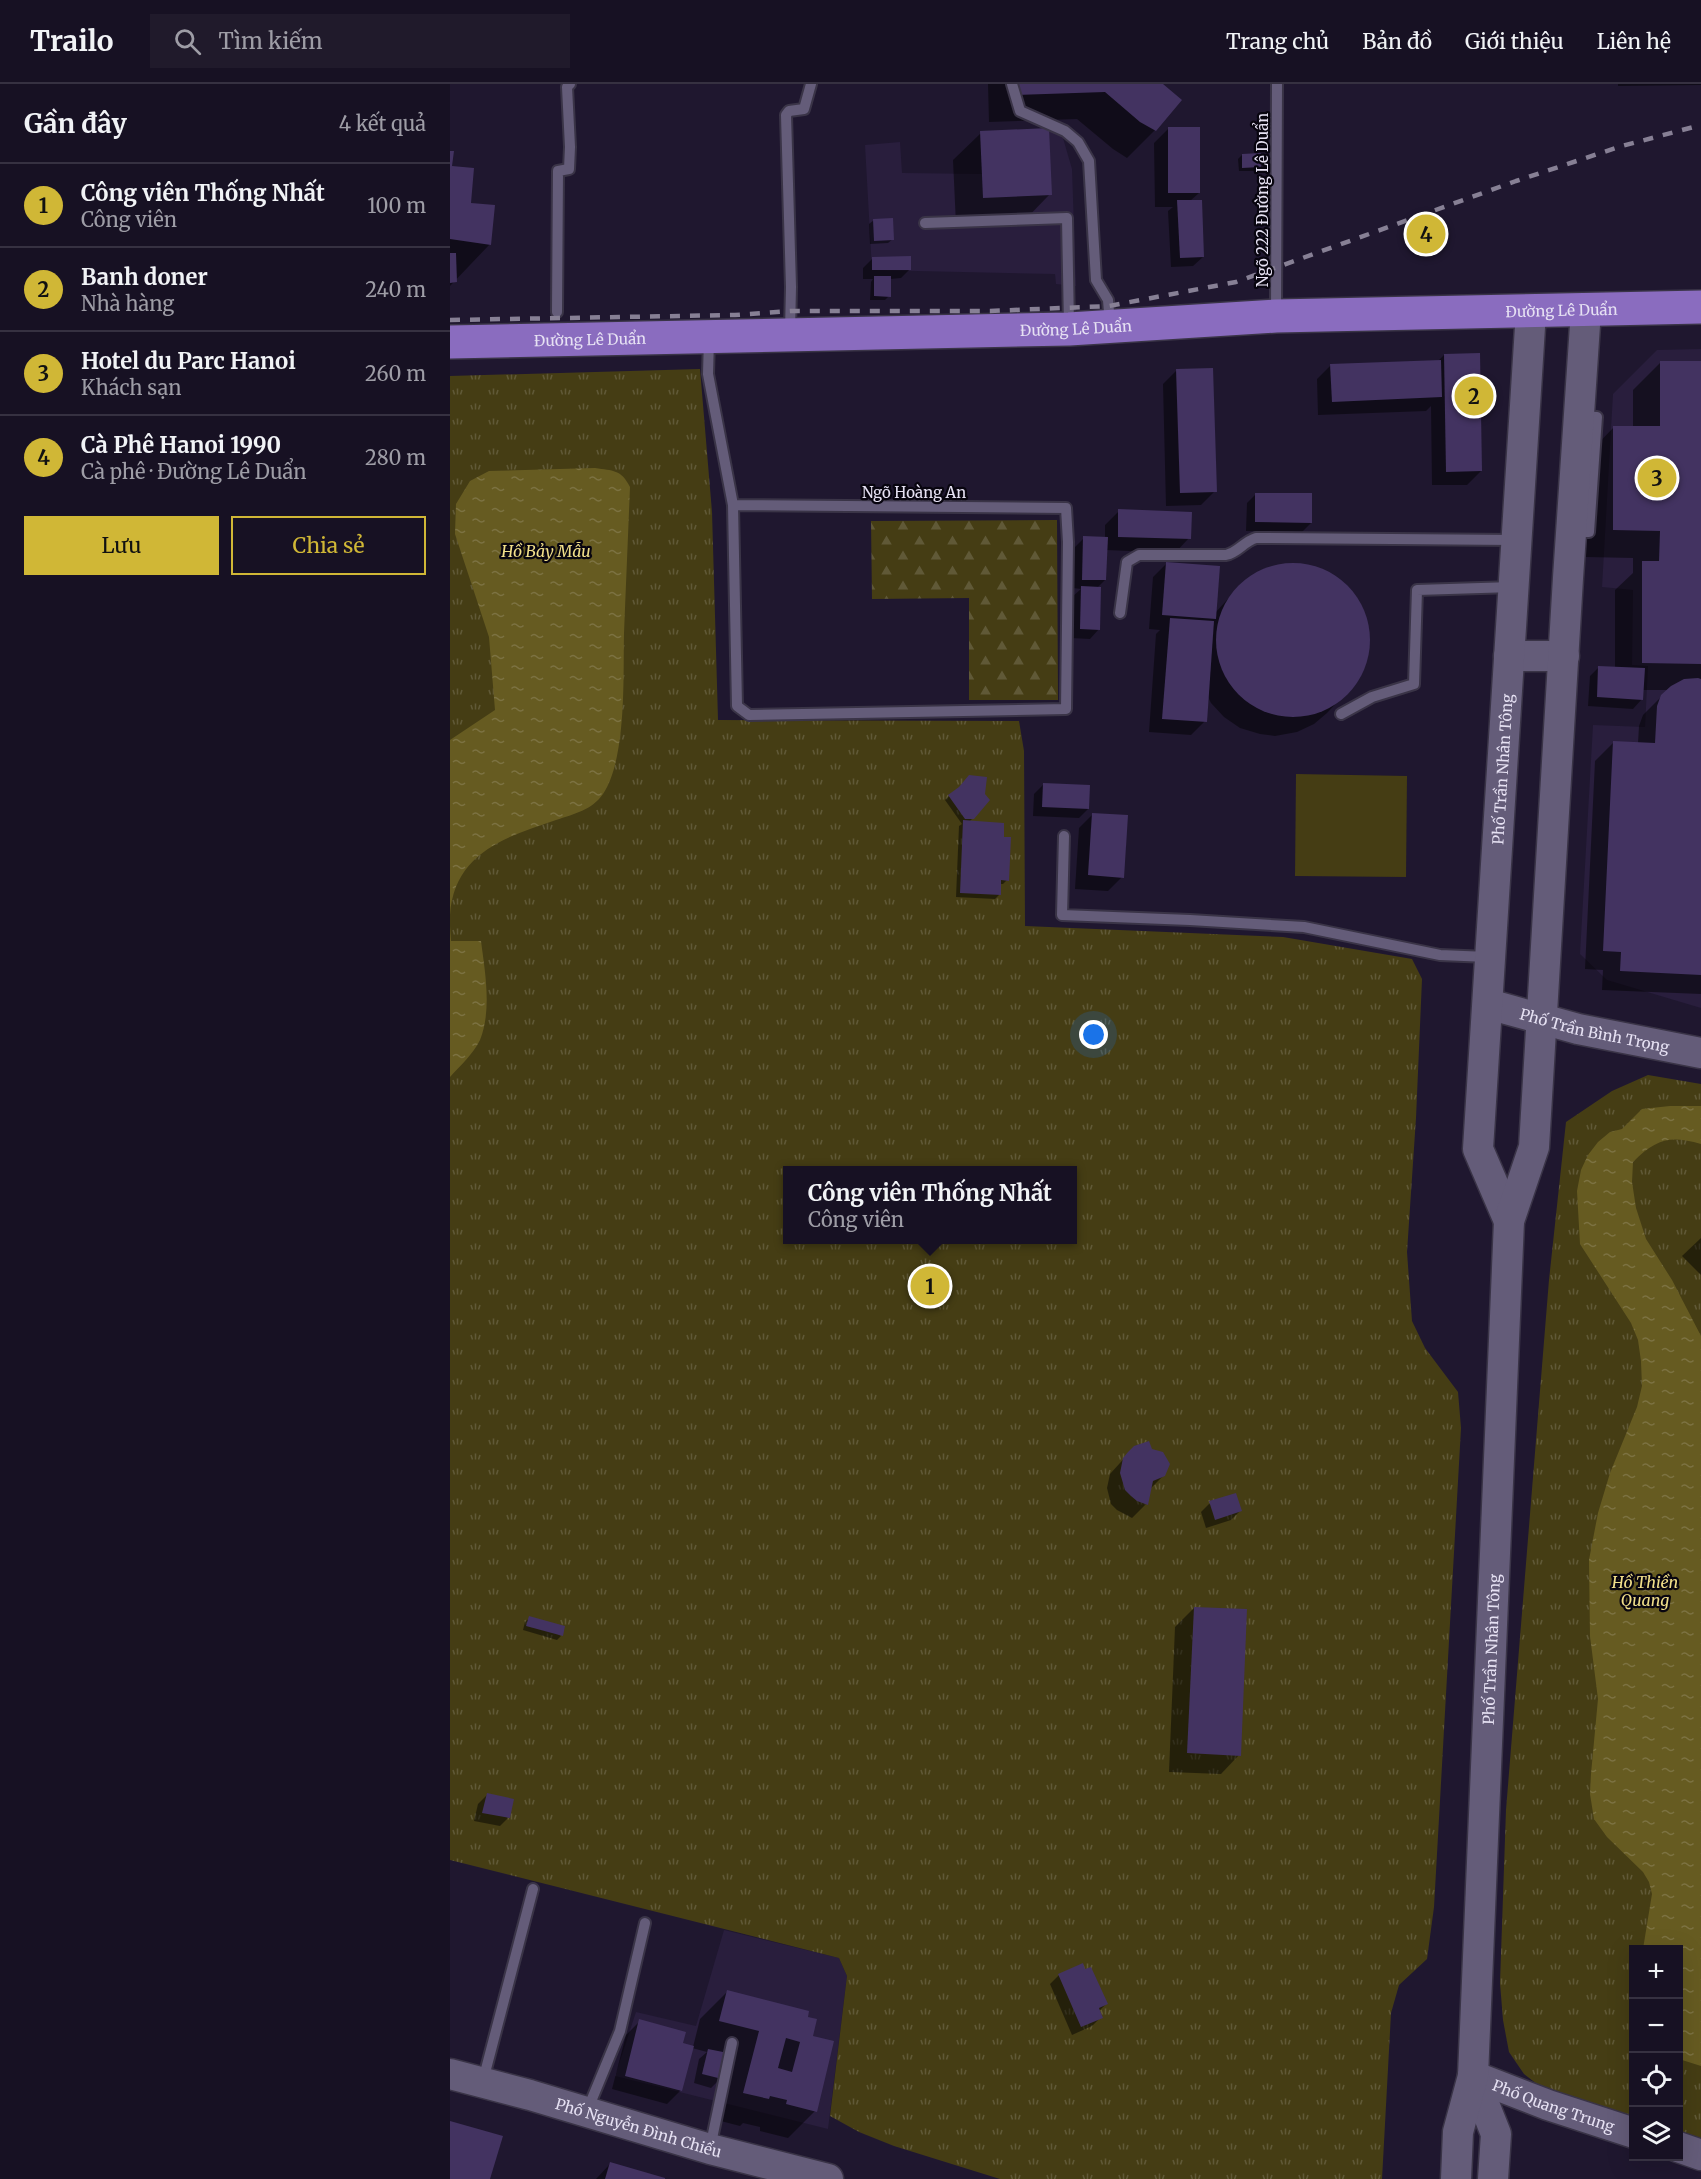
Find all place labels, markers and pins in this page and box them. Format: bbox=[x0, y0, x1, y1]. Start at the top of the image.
pin: 4 bbox=[1406, 212, 1446, 256]
pin: 2 bbox=[1454, 374, 1494, 418]
pin: 3 bbox=[1638, 456, 1676, 500]
pin: 1 bbox=[910, 1264, 950, 1308]

